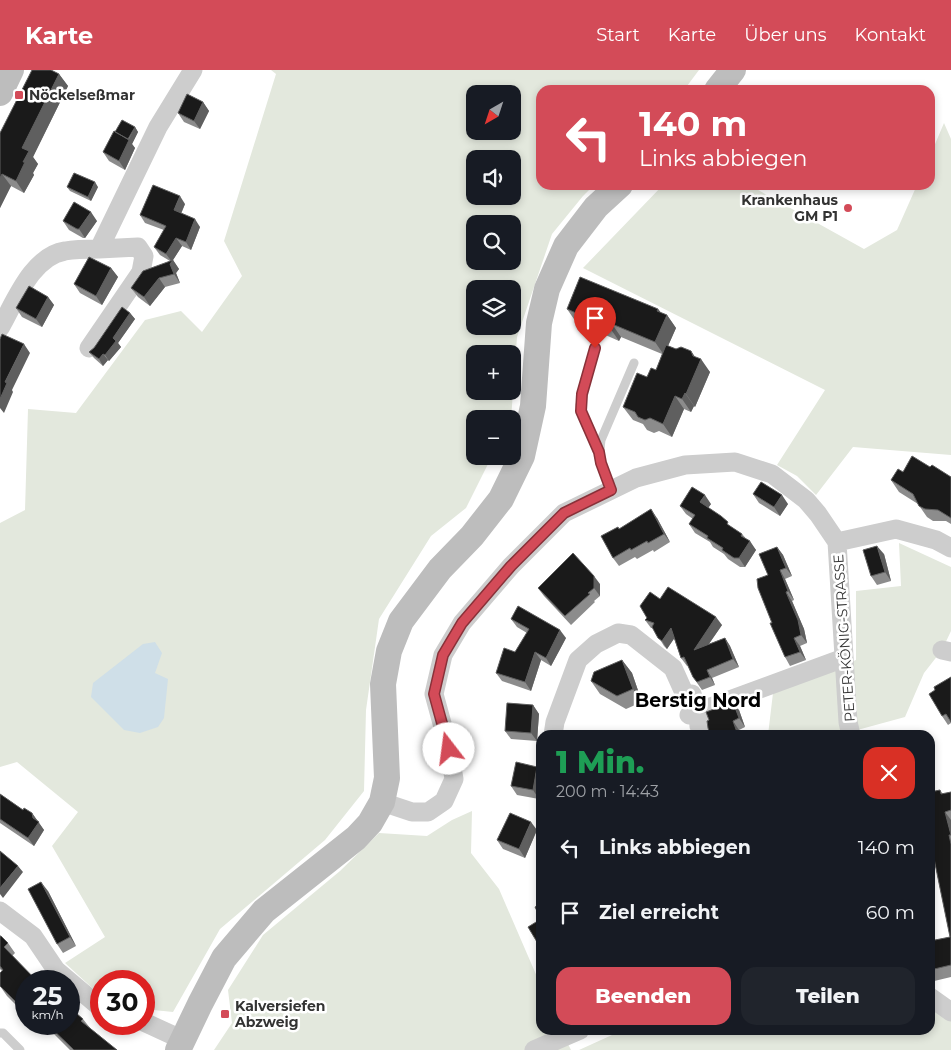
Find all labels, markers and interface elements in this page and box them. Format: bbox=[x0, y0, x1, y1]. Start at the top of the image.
text: Karte bbox=[25, 21, 93, 50]
text: Start bbox=[596, 24, 640, 46]
text: Karte bbox=[668, 24, 716, 46]
text: Über uns bbox=[744, 24, 827, 46]
text: Kontakt bbox=[855, 24, 926, 46]
north arrow bbox=[466, 85, 521, 140]
map controls bbox=[466, 85, 521, 465]
place label: Nöckelseßmar bbox=[29, 86, 135, 104]
marker: Nöckelseßmar bbox=[13, 89, 25, 101]
text: 140 m bbox=[639, 102, 747, 145]
icon: left bbox=[556, 105, 621, 170]
text: Links abbiegen bbox=[639, 145, 807, 172]
button: sound bbox=[466, 150, 521, 205]
place label: Krankenhaus GM P1 bbox=[741, 191, 839, 225]
marker: Krankenhaus GM P1 bbox=[842, 202, 854, 214]
button: search bbox=[466, 215, 521, 270]
button: layers bbox=[466, 280, 521, 335]
pin bbox=[574, 297, 616, 348]
icon: arrive bbox=[581, 304, 609, 332]
button: + bbox=[466, 345, 521, 400]
button: − bbox=[466, 410, 521, 465]
street label: PETER-KÖNIG-STRASSE bbox=[829, 554, 859, 722]
district label: Berstig Nord bbox=[635, 689, 761, 712]
position arrow bbox=[422, 722, 474, 774]
text: 1 Min. bbox=[556, 744, 644, 781]
button: close bbox=[863, 747, 915, 799]
text: 200 m · 14:43 bbox=[556, 782, 659, 801]
icon: left bbox=[556, 834, 584, 862]
text: Links abbiegen bbox=[599, 836, 751, 859]
text: 140 m bbox=[858, 836, 915, 859]
icon: arrive bbox=[556, 899, 584, 927]
text: Ziel erreicht bbox=[599, 901, 719, 924]
text: 60 m bbox=[866, 901, 915, 924]
button: Beenden bbox=[556, 967, 731, 1025]
button: Teilen bbox=[741, 967, 915, 1025]
speed limit sign: 30 bbox=[90, 970, 155, 1035]
text: 25 bbox=[33, 981, 62, 1011]
place label: Kalversiefen Abzweig bbox=[234, 997, 325, 1031]
text: km/h bbox=[31, 1007, 64, 1022]
marker: Kalversiefen Abzweig bbox=[219, 1008, 231, 1020]

